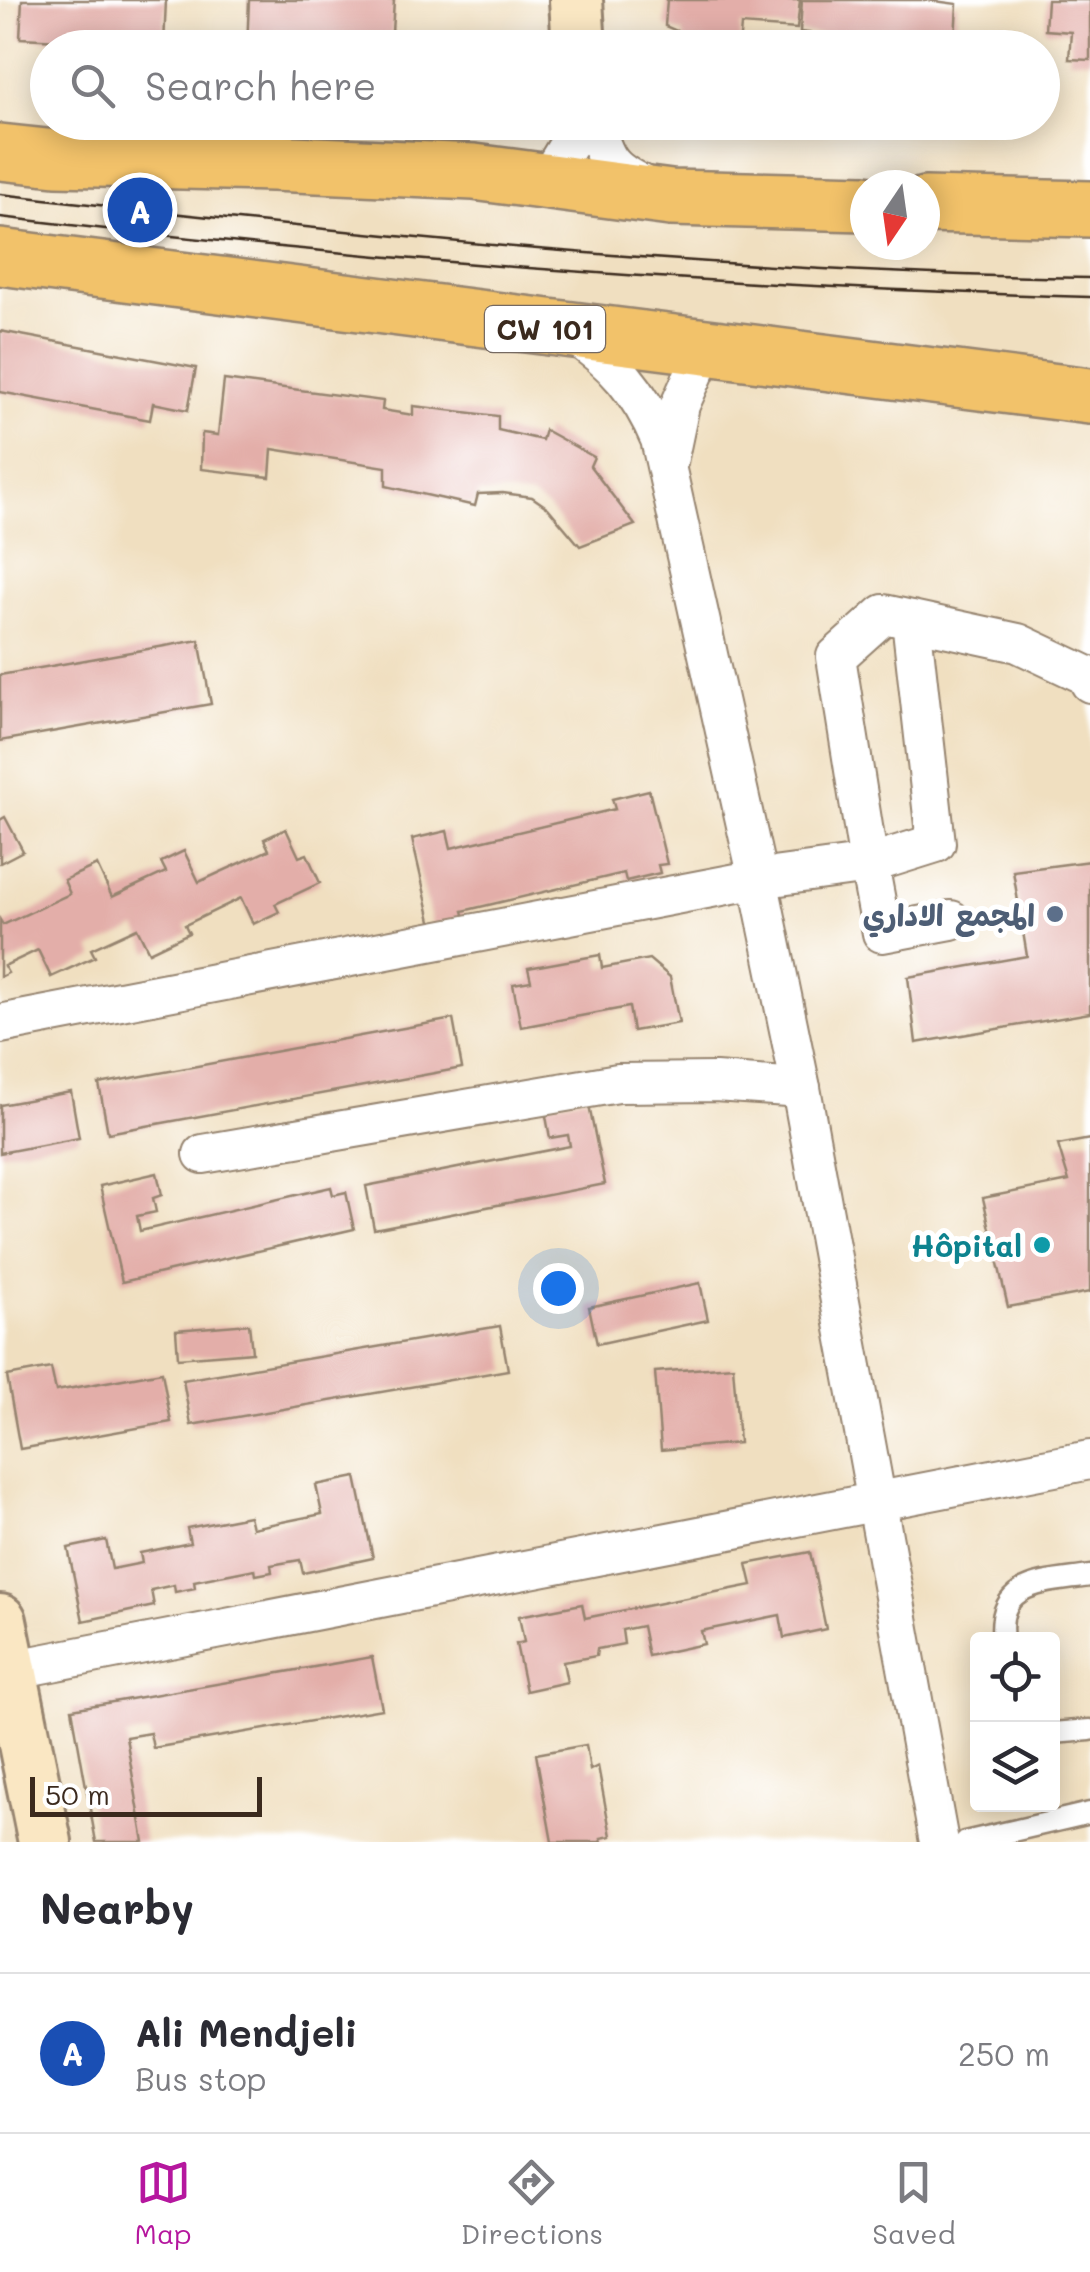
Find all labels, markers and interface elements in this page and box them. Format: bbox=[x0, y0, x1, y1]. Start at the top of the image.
search box bbox=[30, 30, 1060, 140]
icon: search bbox=[65, 58, 120, 113]
text: Search here bbox=[145, 60, 376, 110]
north arrow bbox=[850, 170, 940, 260]
pin: A bbox=[108, 172, 172, 248]
road number: CW 101 bbox=[485, 306, 605, 352]
place label: المجمع الاداري bbox=[863, 894, 1035, 938]
marker: المجمع الاداري bbox=[1044, 903, 1066, 925]
place label: Hôpital bbox=[911, 1225, 1022, 1265]
marker: Hôpital bbox=[1031, 1234, 1053, 1256]
your location bbox=[533, 1263, 584, 1314]
map controls bbox=[970, 1632, 1060, 1812]
button: locate bbox=[970, 1632, 1060, 1722]
button: layers bbox=[970, 1722, 1060, 1812]
scale bar bbox=[30, 1772, 262, 1816]
text: 50 m bbox=[45, 1776, 110, 1812]
text: Nearby bbox=[40, 1880, 194, 1935]
text: Ali Mendjeli bbox=[135, 2007, 358, 2057]
text: A bbox=[61, 2032, 84, 2074]
text: 250 m bbox=[958, 2032, 1050, 2074]
text: Bus stop bbox=[135, 2057, 267, 2099]
tab: Map bbox=[135, 2155, 192, 2251]
tab: Directions bbox=[461, 2155, 603, 2251]
tab: Saved bbox=[872, 2155, 955, 2251]

